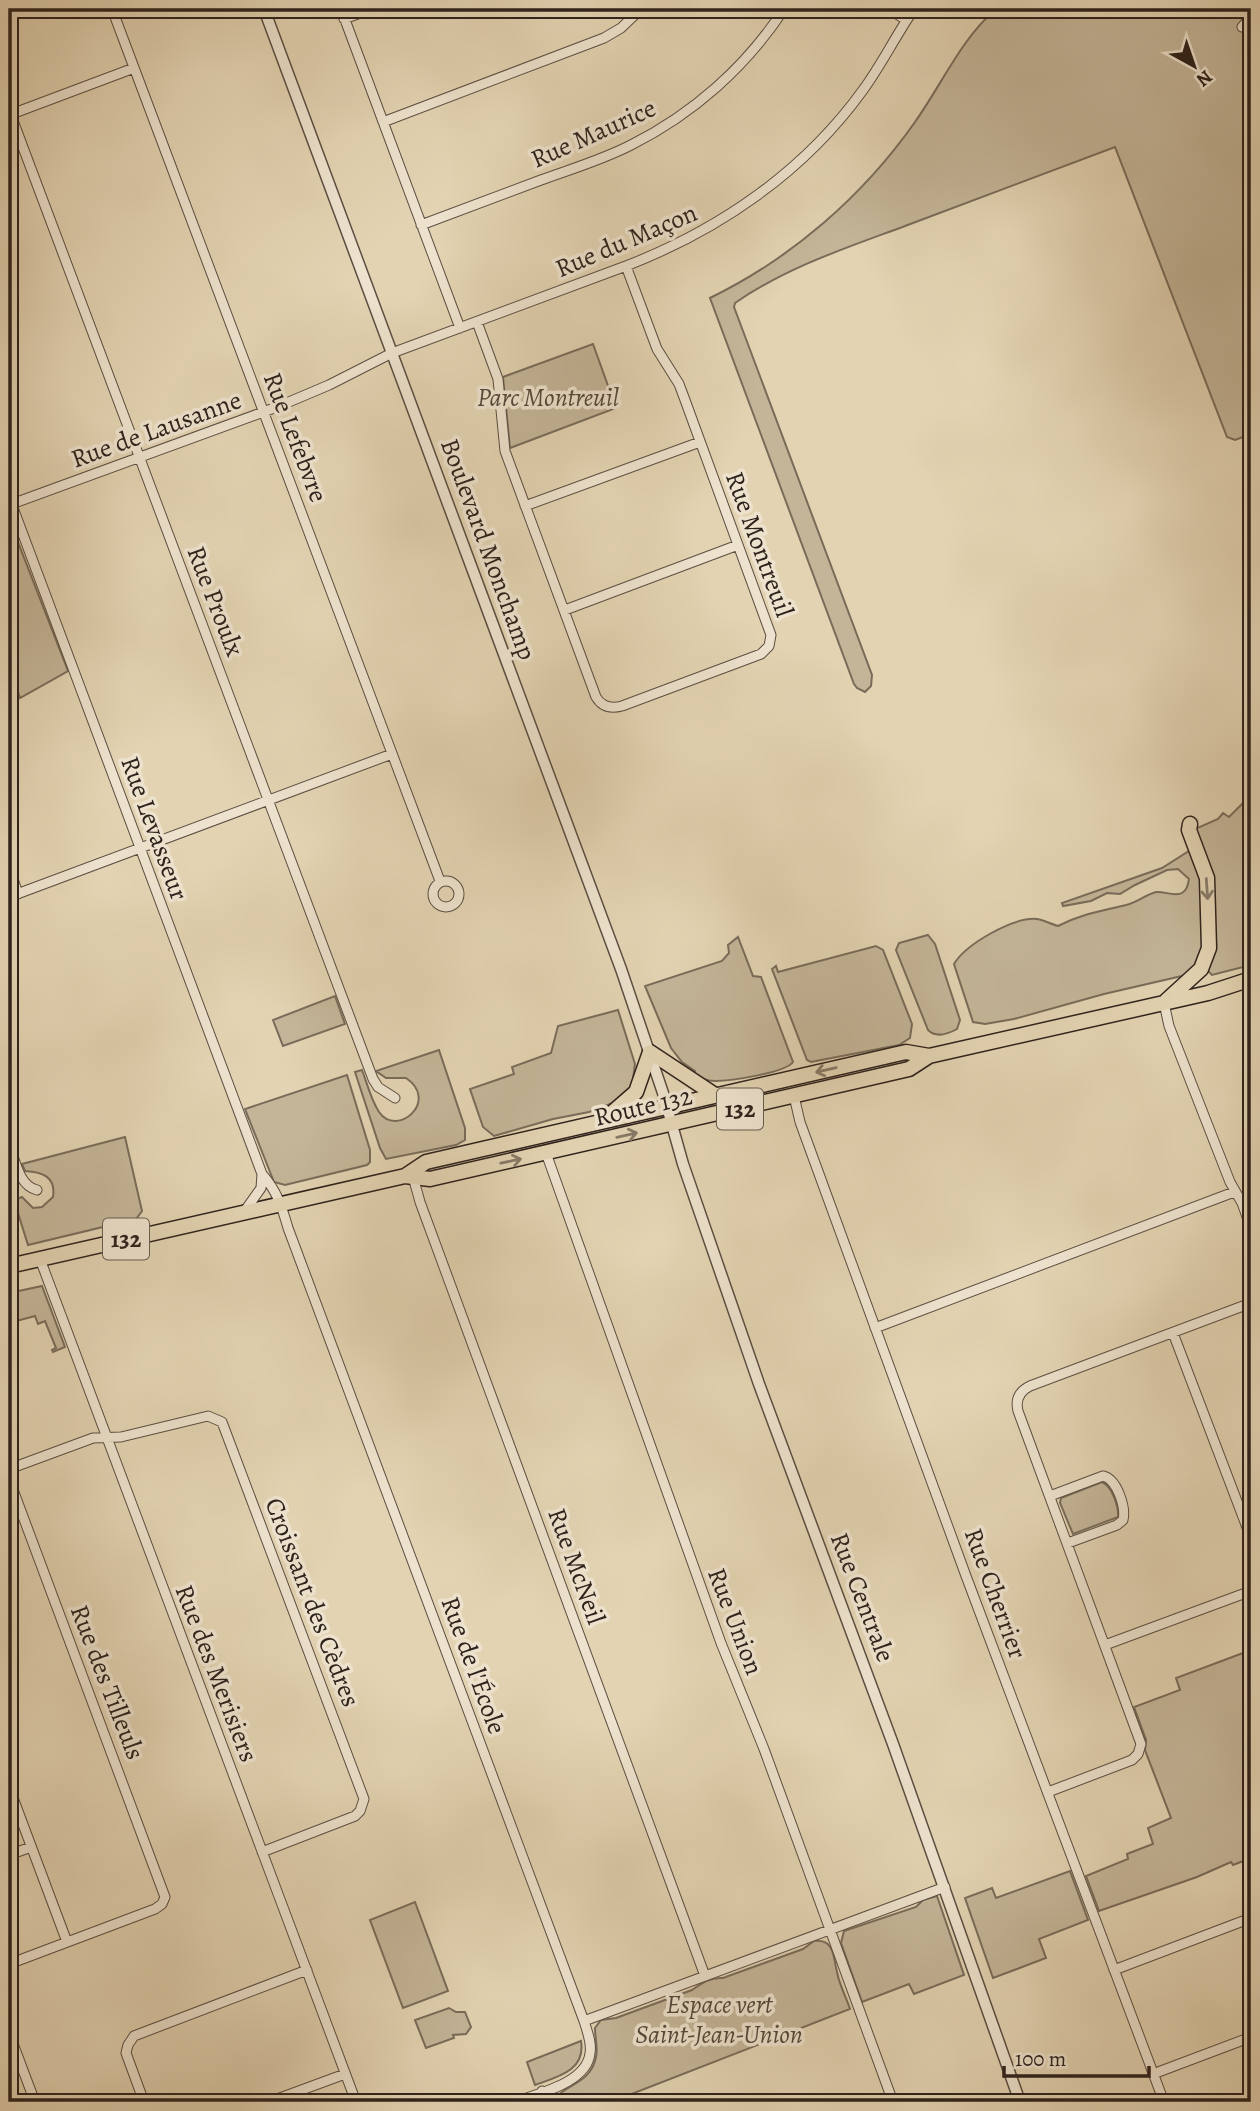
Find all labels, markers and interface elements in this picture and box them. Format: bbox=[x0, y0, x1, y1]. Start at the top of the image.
north arrow bbox=[1158, 32, 1228, 102]
text: N bbox=[1191, 64, 1218, 93]
street label: Rue Maurice bbox=[525, 90, 661, 177]
street label: Rue du Maçon bbox=[550, 195, 702, 286]
street label: Rue Lefebvre bbox=[255, 367, 336, 507]
park label: Parc Montreuil bbox=[477, 380, 620, 415]
street label: Rue de Lausanne bbox=[66, 382, 246, 476]
street label: Boulevard Monchamp bbox=[432, 434, 545, 665]
street label: Rue Montreuil bbox=[717, 467, 802, 622]
street label: Rue Proulx bbox=[179, 541, 253, 662]
street label: Rue Levasseur bbox=[112, 751, 197, 905]
one-way arrow bbox=[1201, 877, 1214, 899]
one-way arrow bbox=[815, 1063, 838, 1077]
street label: Route 132 bbox=[591, 1078, 696, 1135]
road number: 132 bbox=[717, 1088, 763, 1129]
one-way arrow bbox=[615, 1128, 637, 1141]
one-way arrow bbox=[499, 1154, 522, 1168]
road number: 132 bbox=[103, 1218, 149, 1260]
street label: Croissant des Cèdres bbox=[257, 1493, 368, 1712]
street label: Rue McNeil bbox=[539, 1503, 614, 1629]
street label: Rue Cherrier bbox=[956, 1523, 1035, 1663]
street label: Rue Centrale bbox=[822, 1527, 903, 1667]
street label: Rue Union bbox=[699, 1563, 772, 1680]
street label: Rue des Merisiers bbox=[167, 1579, 266, 1767]
street label: Rue de l'École bbox=[432, 1592, 515, 1739]
street label: Rue des Tilleuls bbox=[62, 1600, 153, 1765]
park label: Espace vert Saint-Jean-Union bbox=[635, 1987, 803, 2052]
scale bar bbox=[1004, 2034, 1150, 2078]
text: 100 m bbox=[1015, 2045, 1066, 2073]

